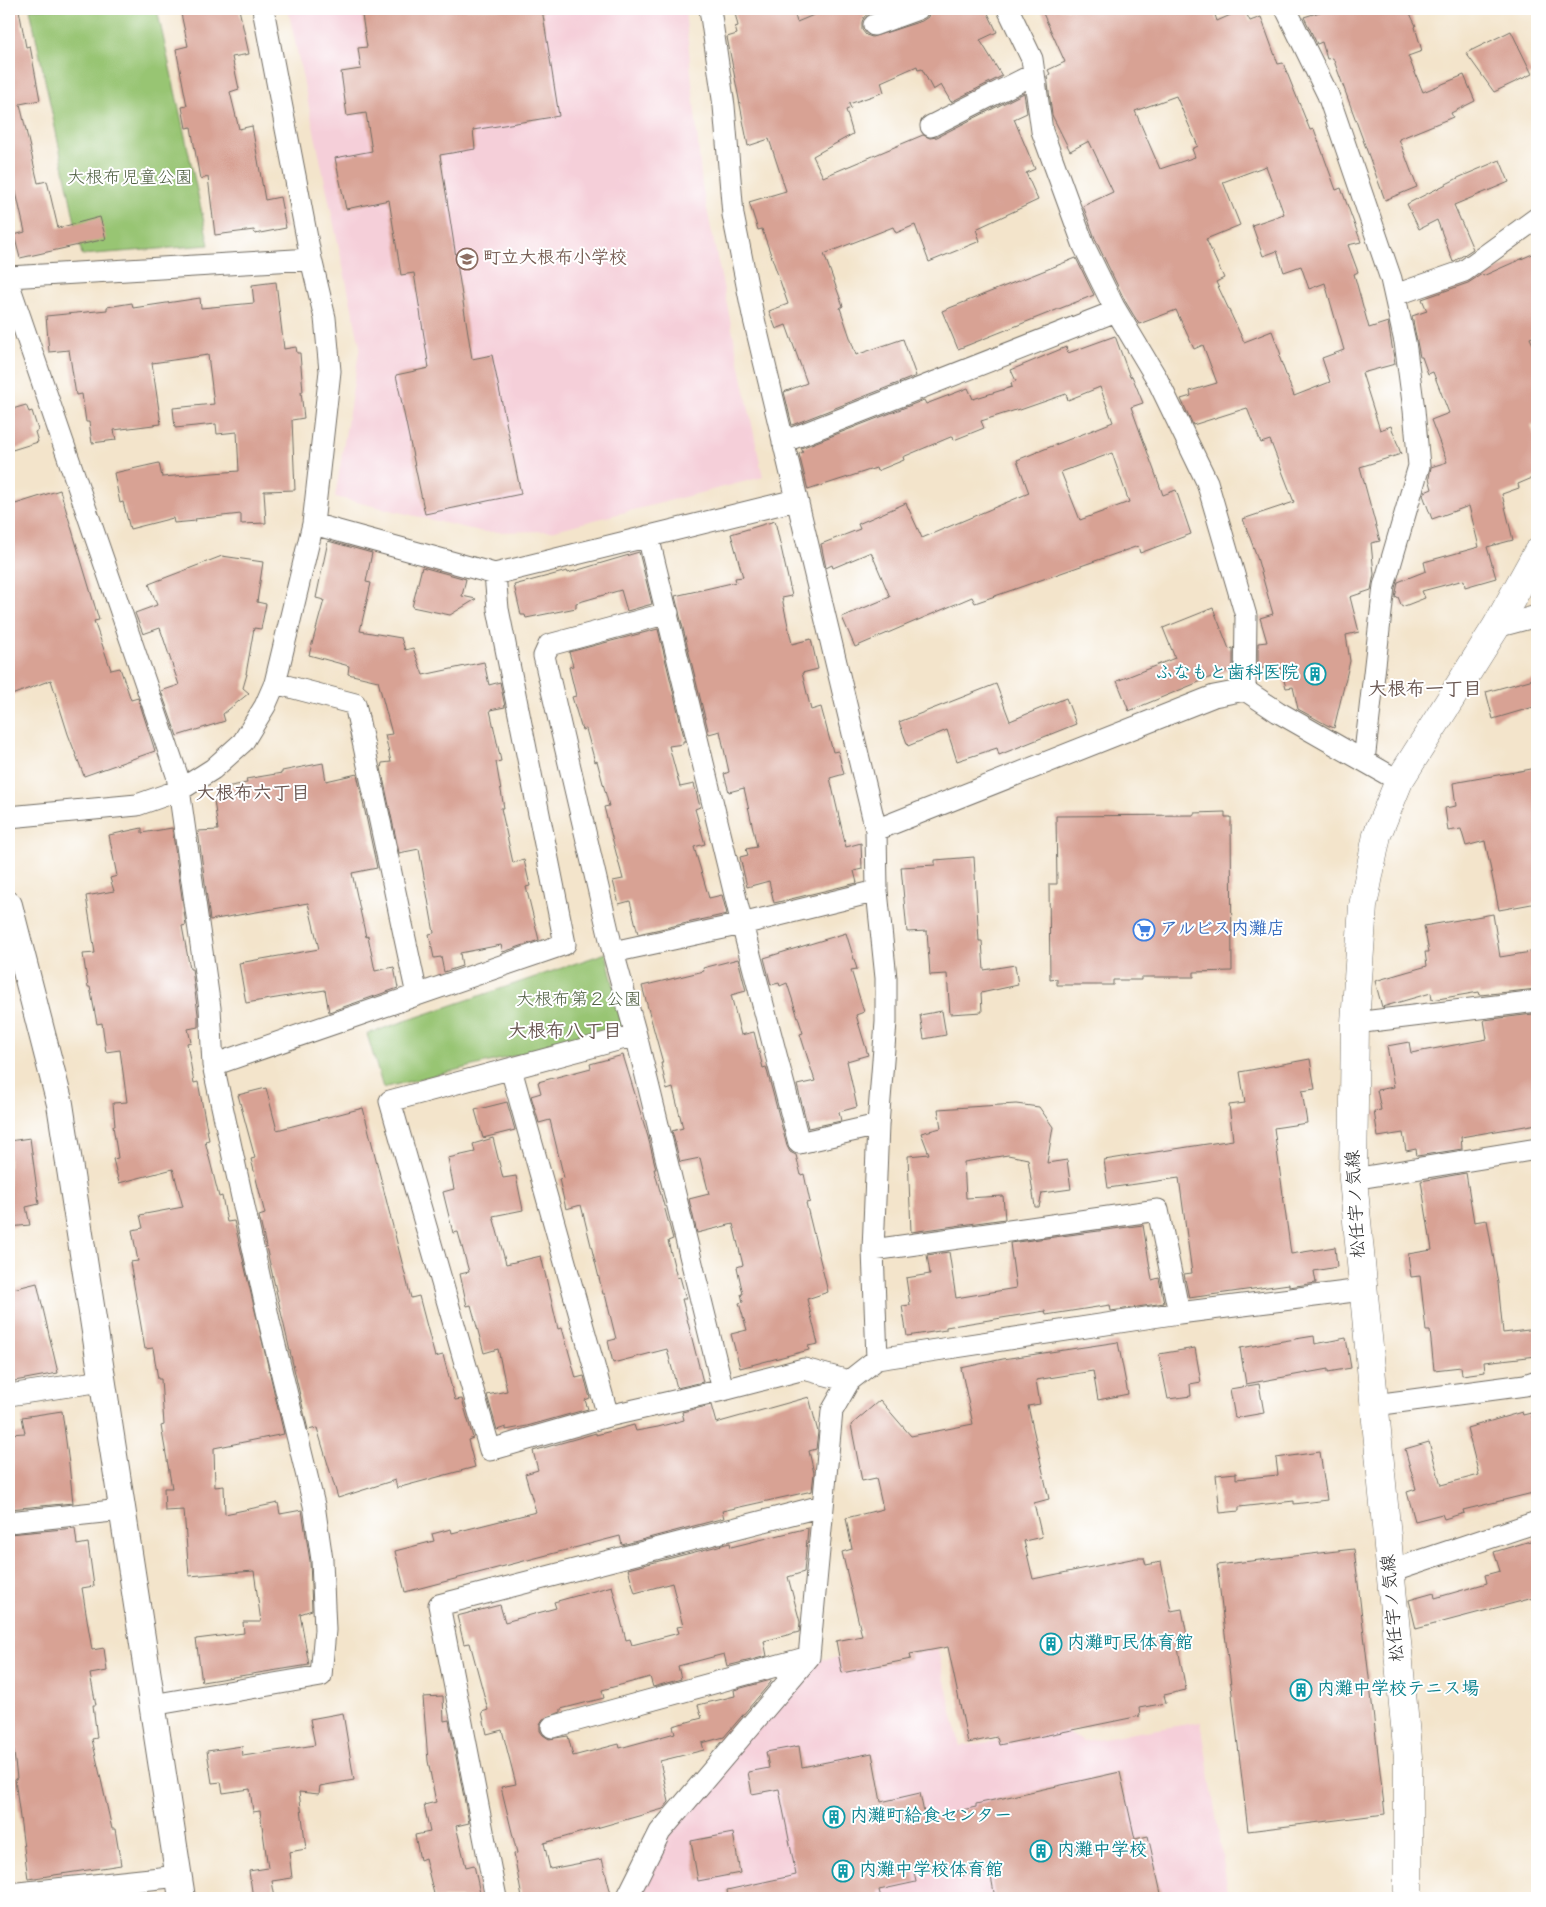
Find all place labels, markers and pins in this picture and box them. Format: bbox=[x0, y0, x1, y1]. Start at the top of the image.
place label: 町立大根布小学校 bbox=[483, 246, 627, 272]
school or university icon: 町立大根布小学校 bbox=[455, 247, 479, 271]
place label: ふなもと歯科医院 bbox=[1155, 661, 1299, 687]
building icon: ふなもと歯科医院 bbox=[1303, 662, 1327, 686]
place label: アルビス内灘店 bbox=[1160, 917, 1285, 943]
supermarket icon: アルビス内灘店 bbox=[1132, 918, 1156, 942]
place label: 内灘町民体育館 bbox=[1067, 1631, 1193, 1657]
building icon: 内灘町民体育館 bbox=[1039, 1632, 1063, 1656]
place label: 内灘中学校テニス場 bbox=[1317, 1677, 1479, 1703]
building icon: 内灘中学校テニス場 bbox=[1289, 1678, 1313, 1702]
place label: 内灘町給食センター bbox=[850, 1804, 1012, 1830]
building icon: 内灘町給食センター bbox=[822, 1805, 846, 1829]
place label: 内灘中学校 bbox=[1057, 1838, 1147, 1864]
building icon: 内灘中学校 bbox=[1029, 1839, 1053, 1863]
place label: 内灘中学校体育館 bbox=[859, 1858, 1003, 1884]
building icon: 内灘中学校体育館 bbox=[831, 1859, 855, 1883]

